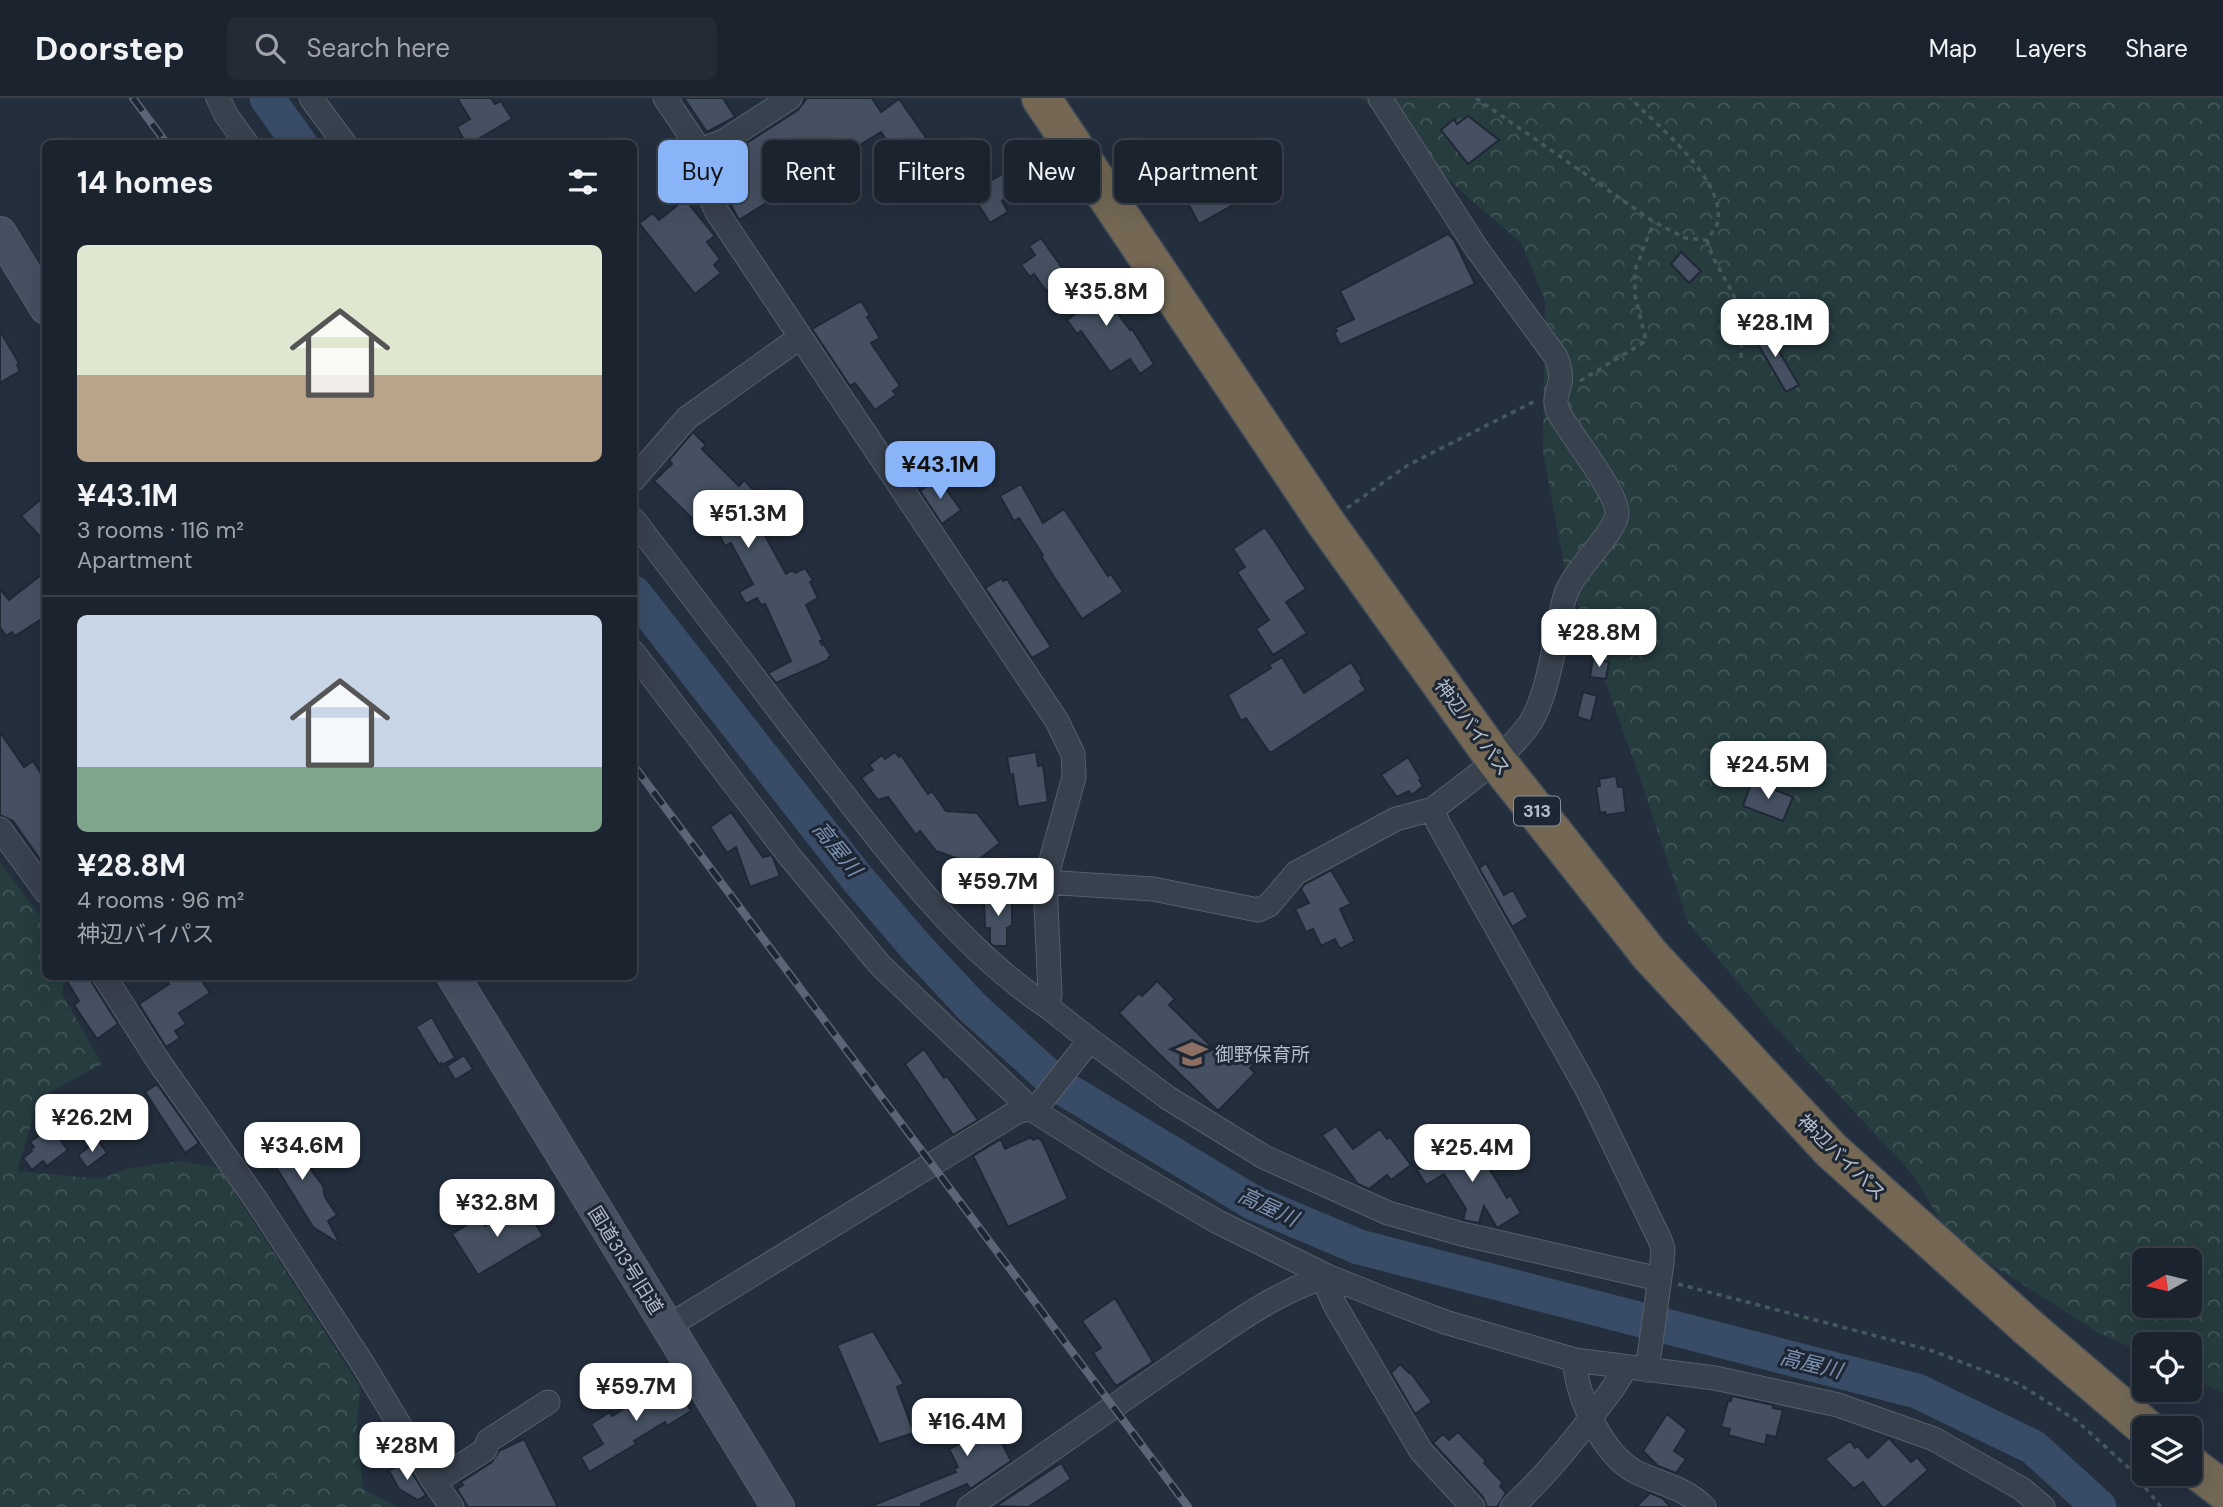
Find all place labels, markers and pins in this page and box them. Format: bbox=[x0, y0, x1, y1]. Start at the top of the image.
pin: ¥35.8M bbox=[1049, 268, 1163, 328]
pin: ¥28.1M bbox=[1718, 300, 1832, 359]
pin: ¥43.1M bbox=[883, 442, 997, 501]
pin: ¥51.3M bbox=[691, 490, 805, 550]
pin: ¥28.8M bbox=[1542, 610, 1656, 669]
pin: ¥24.5M bbox=[1711, 742, 1825, 801]
pin: ¥59.7M bbox=[941, 858, 1055, 918]
school or university icon: 御野保育所 bbox=[1175, 1037, 1209, 1071]
place label: 御野保育所 bbox=[1215, 1042, 1310, 1067]
pin: ¥26.2M bbox=[35, 1094, 149, 1154]
pin: ¥34.6M bbox=[245, 1122, 359, 1182]
pin: ¥25.4M bbox=[1415, 1124, 1529, 1184]
pin: ¥32.8M bbox=[440, 1180, 554, 1239]
pin: ¥59.7M bbox=[579, 1364, 693, 1423]
pin: ¥16.4M bbox=[910, 1398, 1024, 1458]
pin: ¥28M bbox=[366, 1422, 448, 1482]

